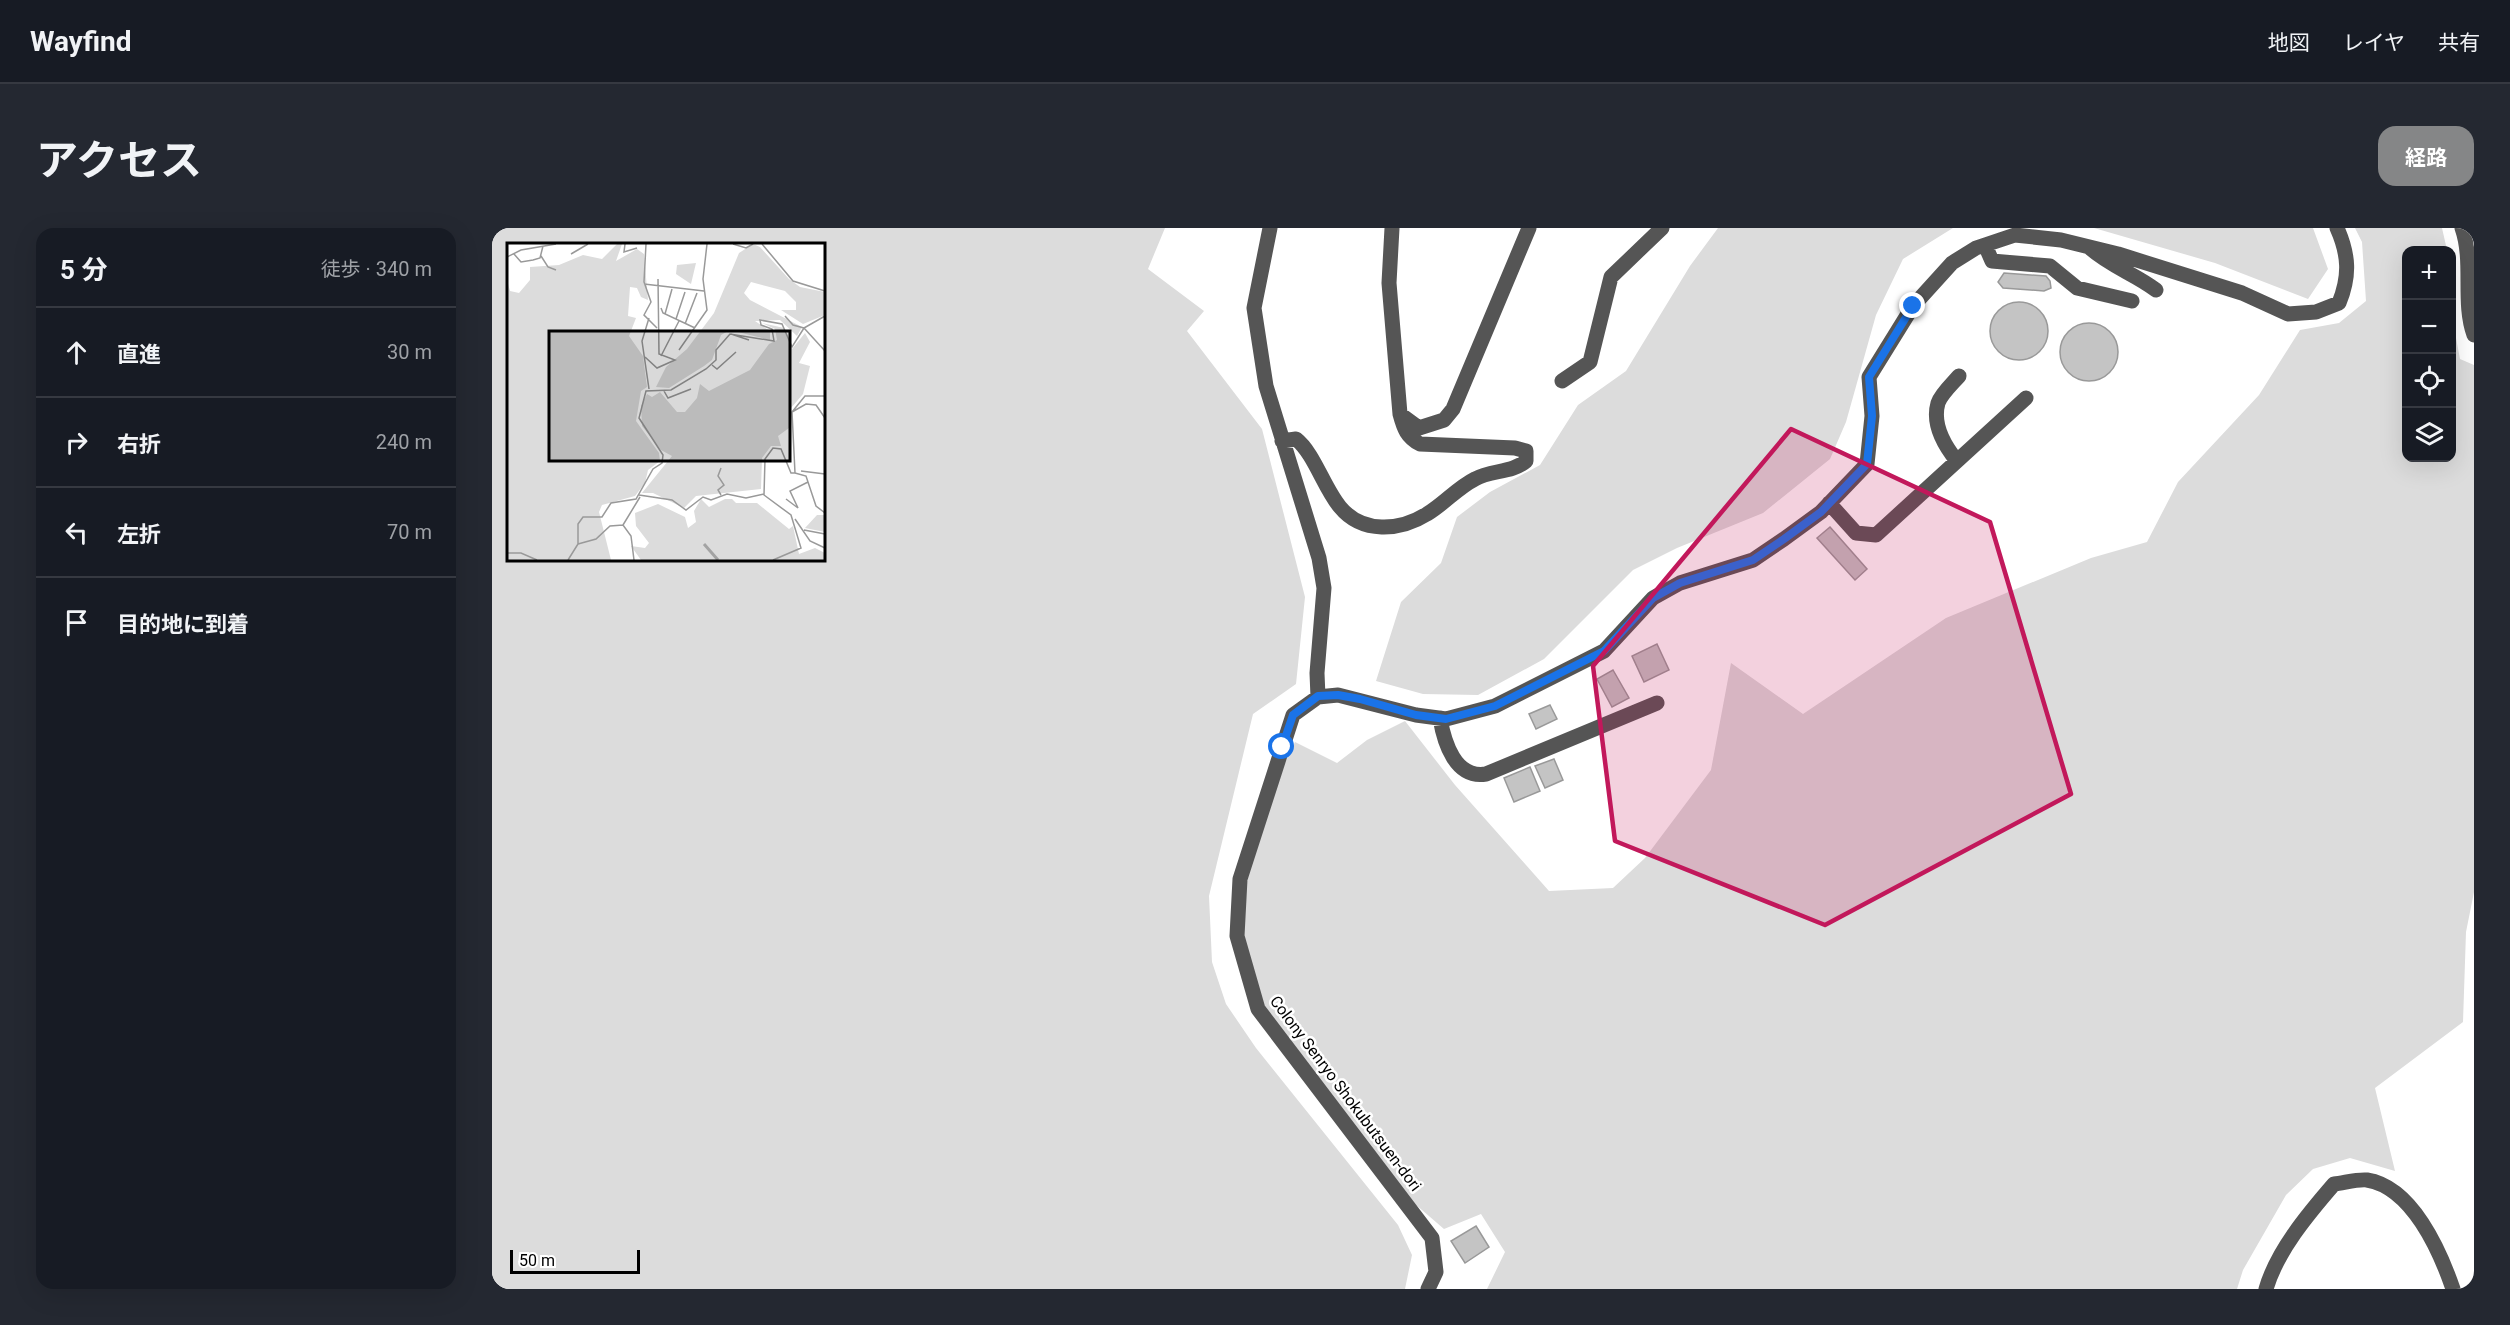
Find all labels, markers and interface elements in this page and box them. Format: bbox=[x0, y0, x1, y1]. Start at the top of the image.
text: Wayfind bbox=[30, 25, 131, 58]
text: 地図 bbox=[2268, 31, 2310, 55]
text: レイヤ bbox=[2343, 31, 2405, 55]
text: 共有 bbox=[2438, 31, 2480, 55]
button: 経路 bbox=[2378, 126, 2474, 186]
text: アクセス bbox=[36, 136, 202, 185]
inset map bbox=[507, 243, 825, 561]
map controls bbox=[2402, 246, 2456, 462]
button: + bbox=[2402, 246, 2456, 300]
text: 5 分 bbox=[60, 255, 107, 285]
text: 徒歩 · 340 m bbox=[321, 257, 432, 281]
route end bbox=[1899, 292, 1925, 318]
button: − bbox=[2402, 300, 2456, 354]
icon: ahead bbox=[60, 336, 93, 369]
text: 30 m bbox=[387, 340, 432, 364]
text: 直進 bbox=[117, 342, 161, 367]
button: locate bbox=[2402, 354, 2456, 408]
button: layers bbox=[2402, 408, 2456, 462]
icon: right bbox=[60, 426, 93, 459]
text: 240 m bbox=[376, 430, 432, 454]
text: 右折 bbox=[117, 432, 161, 457]
icon: left bbox=[60, 516, 93, 549]
text: 70 m bbox=[387, 520, 432, 544]
text: 左折 bbox=[117, 522, 161, 547]
icon: arrive bbox=[60, 606, 93, 639]
text: 目的地に到着 bbox=[117, 612, 249, 637]
route start bbox=[1268, 733, 1294, 759]
street label: Colony Senryo Shokubutsuen-dori bbox=[1266, 992, 1425, 1195]
scale bar bbox=[510, 1247, 640, 1274]
text: 50 m bbox=[519, 1251, 555, 1270]

